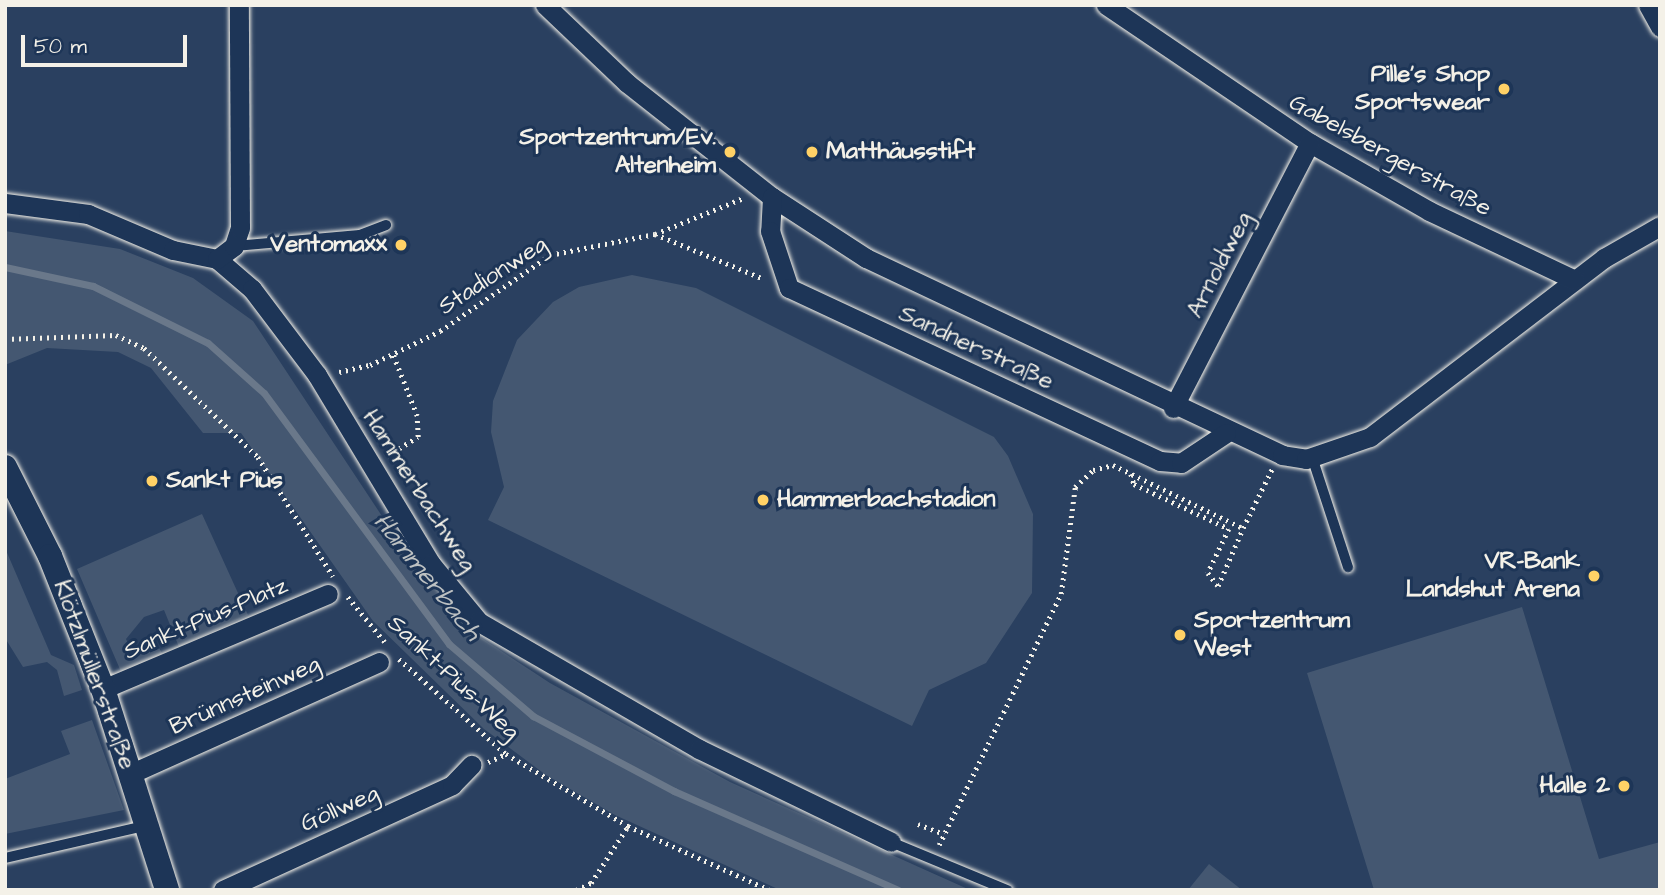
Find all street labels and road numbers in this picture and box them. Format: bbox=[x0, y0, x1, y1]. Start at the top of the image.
street label: Gabelsbergerstraße bbox=[1284, 88, 1496, 224]
street label: Arnoldweg bbox=[1181, 207, 1259, 323]
street label: Stadionweg bbox=[433, 230, 553, 322]
street label: Sandnerstraße bbox=[894, 300, 1058, 396]
street label: Hammerbachweg bbox=[356, 404, 482, 578]
street label: Sankt-Pius-Platz bbox=[120, 572, 292, 666]
street label: Klötzlmüllerstraße bbox=[46, 577, 142, 773]
street label: Sankt-Pius-Weg bbox=[381, 609, 525, 747]
street label: Brünnsteinweg bbox=[165, 650, 325, 742]
street label: Göllweg bbox=[296, 779, 384, 839]

